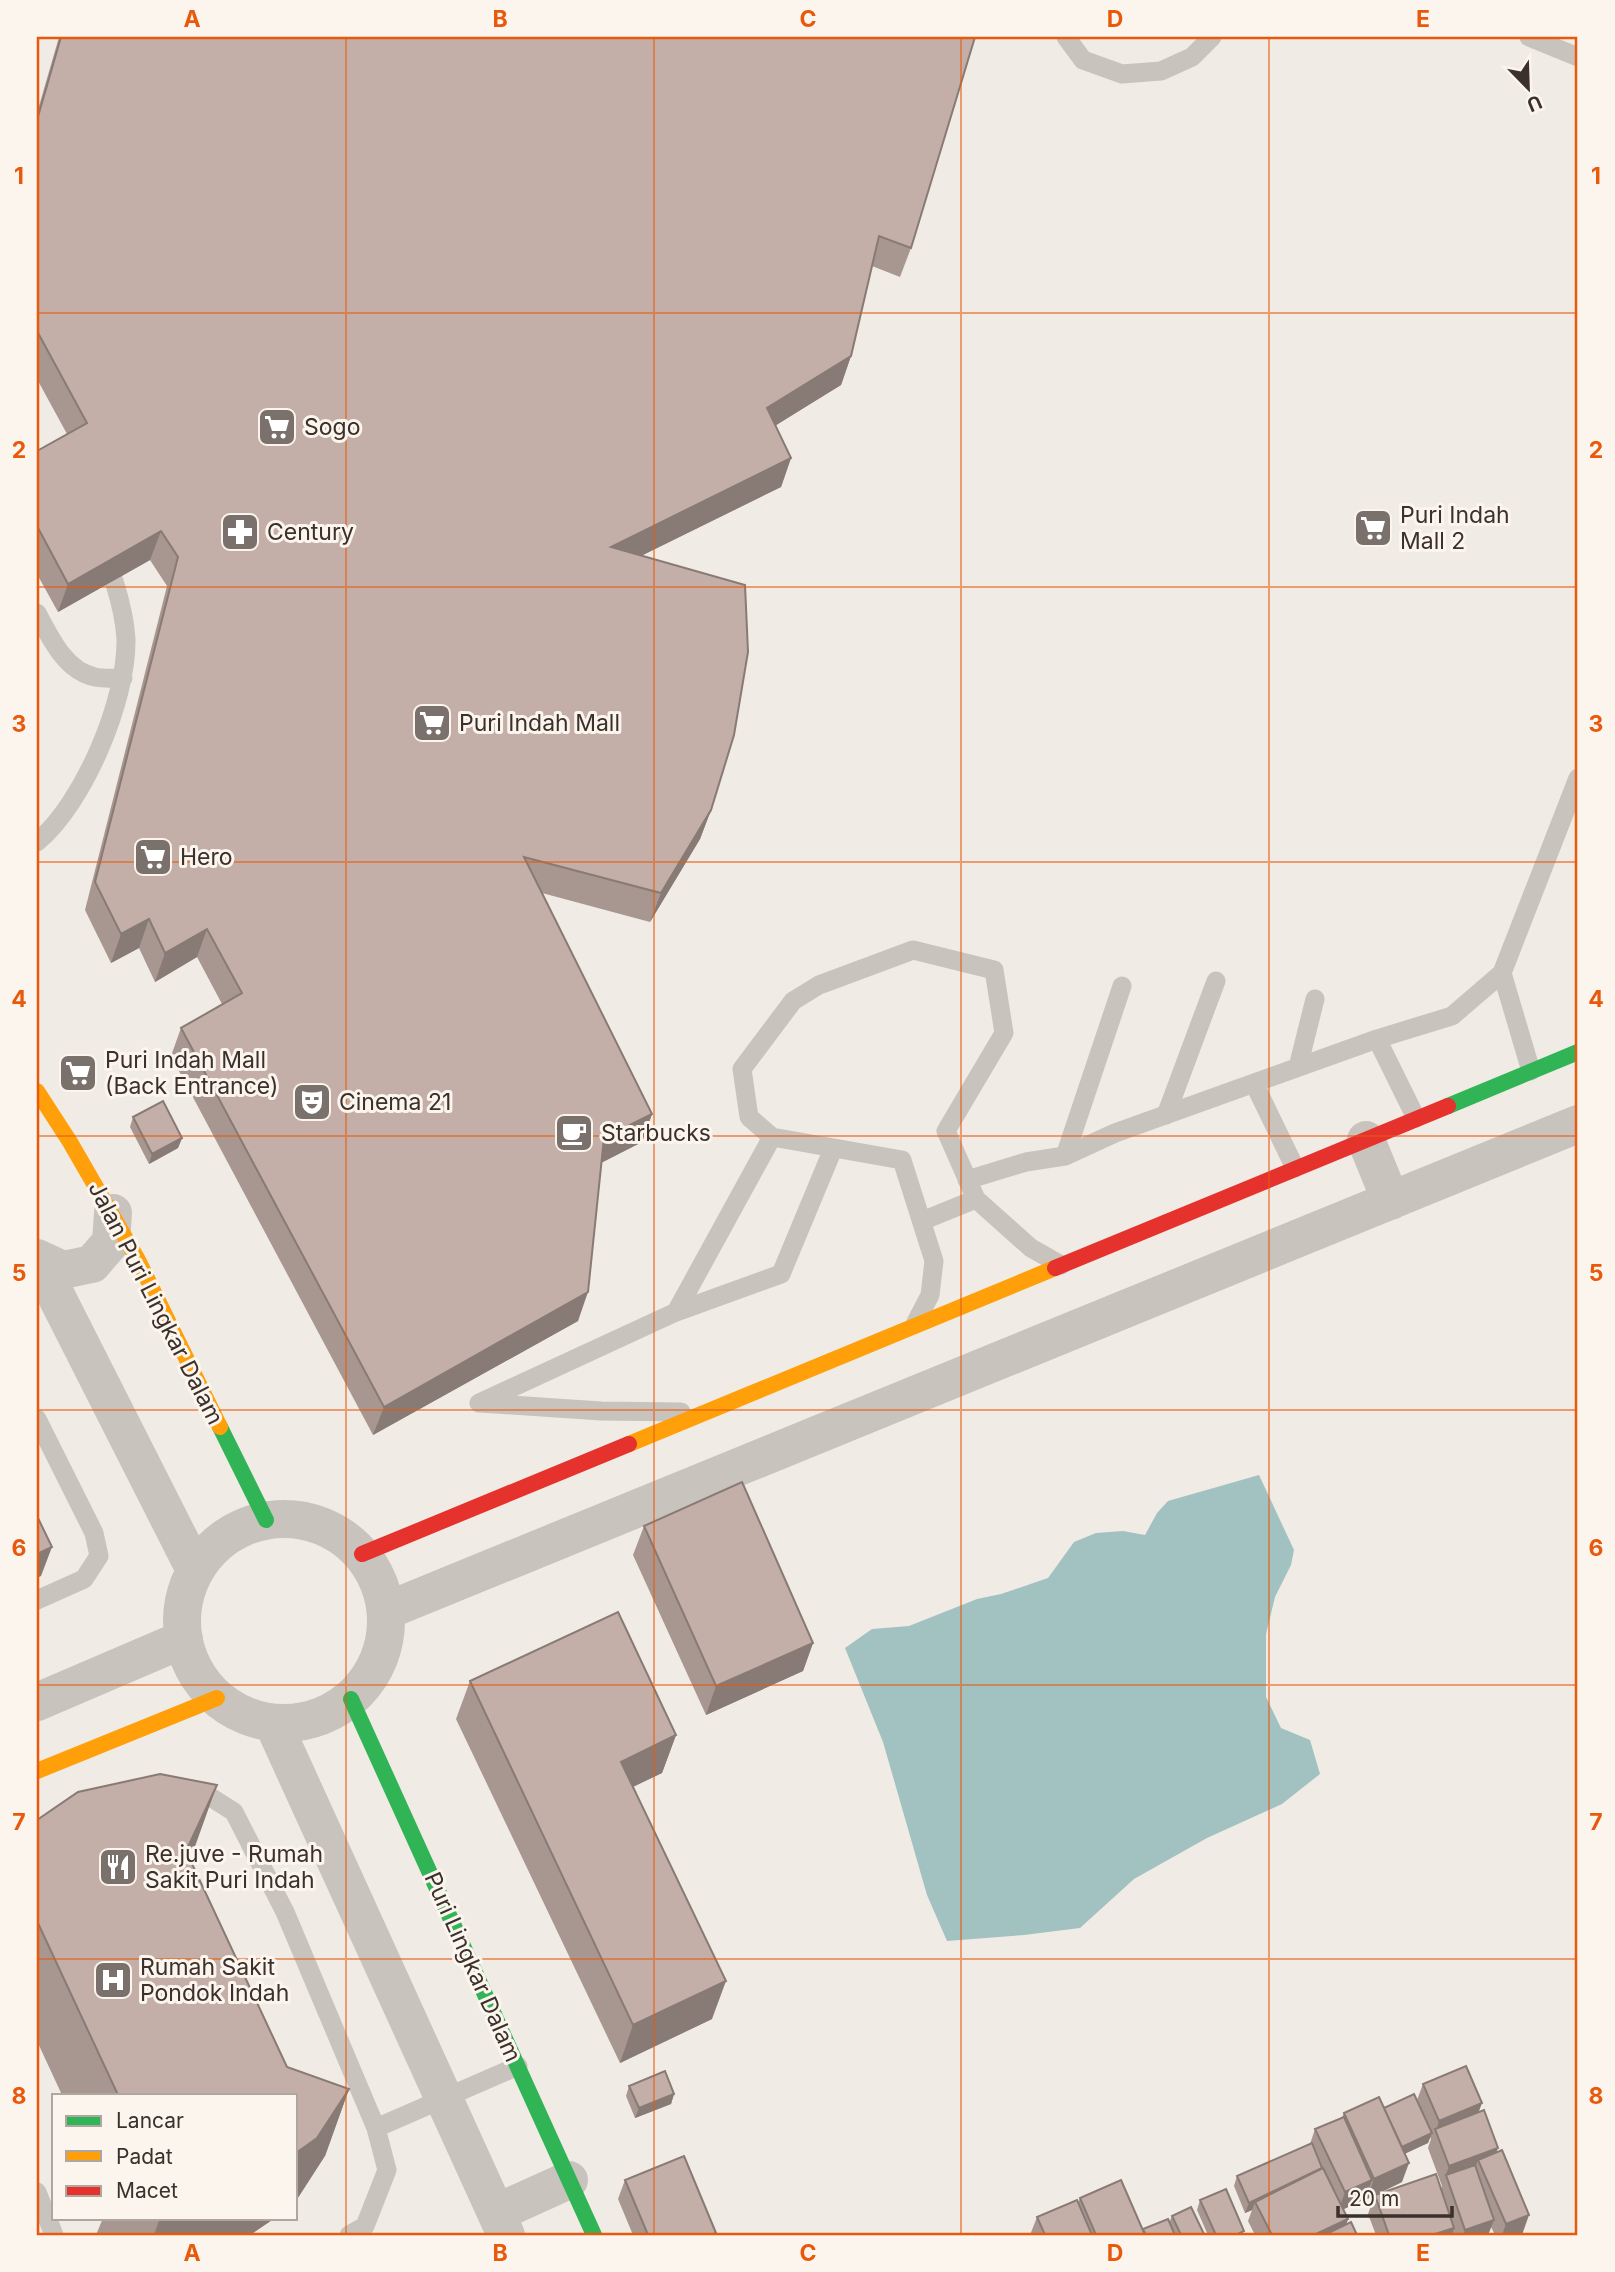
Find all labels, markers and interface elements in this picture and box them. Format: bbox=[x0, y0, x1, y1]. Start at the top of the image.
text: A bbox=[183, 5, 201, 33]
text: B bbox=[492, 5, 508, 33]
text: C bbox=[799, 5, 817, 33]
text: D bbox=[1107, 5, 1123, 33]
text: E bbox=[1416, 5, 1430, 33]
north arrow bbox=[1492, 52, 1562, 122]
text: U bbox=[1524, 90, 1545, 116]
text: 1 bbox=[14, 162, 24, 190]
text: 1 bbox=[1591, 162, 1601, 190]
supermarket icon: Sogo bbox=[256, 406, 298, 448]
place label: Sogo bbox=[304, 413, 360, 441]
text: 2 bbox=[12, 436, 26, 464]
text: 2 bbox=[1589, 436, 1603, 464]
place label: Puri Indah Mall 2 bbox=[1400, 501, 1510, 555]
supermarket icon: Puri Indah Mall 2 bbox=[1352, 507, 1394, 549]
pharmacy icon: Century bbox=[219, 511, 261, 553]
place label: Century bbox=[267, 518, 354, 546]
supermarket icon: Puri Indah Mall bbox=[411, 702, 453, 744]
place label: Puri Indah Mall bbox=[459, 709, 620, 737]
text: 3 bbox=[12, 710, 26, 738]
text: 3 bbox=[1589, 710, 1603, 738]
supermarket icon: Hero bbox=[132, 836, 174, 878]
place label: Hero bbox=[180, 843, 233, 871]
text: 4 bbox=[11, 985, 27, 1013]
text: 4 bbox=[1588, 985, 1604, 1013]
place label: Puri Indah Mall (Back Entrance) bbox=[105, 1046, 278, 1100]
supermarket icon: Puri Indah Mall (Back Entrance) bbox=[57, 1052, 99, 1094]
theatre icon: Cinema 21 bbox=[291, 1081, 333, 1123]
place label: Cinema 21 bbox=[339, 1088, 451, 1116]
cafe icon: Starbucks bbox=[553, 1112, 595, 1154]
place label: Starbucks bbox=[601, 1119, 711, 1147]
street label: Jalan Puri Lingkar Dalam bbox=[82, 1177, 230, 1429]
text: 5 bbox=[12, 1259, 26, 1287]
text: 5 bbox=[1589, 1259, 1603, 1287]
text: 6 bbox=[12, 1534, 26, 1562]
text: 6 bbox=[1589, 1534, 1603, 1562]
text: 7 bbox=[12, 1808, 26, 1836]
text: 7 bbox=[1589, 1808, 1603, 1836]
place label: Re.juve - Rumah Sakit Puri Indah bbox=[145, 1840, 323, 1894]
restaurant icon: Re.juve - Rumah Sakit Puri Indah bbox=[97, 1846, 139, 1888]
street label: Puri Lingkar Dalam bbox=[419, 1868, 527, 2066]
place label: Rumah Sakit Pondok Indah bbox=[140, 1953, 289, 2007]
hospital icon: Rumah Sakit Pondok Indah bbox=[92, 1959, 134, 2001]
text: 8 bbox=[12, 2082, 26, 2110]
text: 8 bbox=[1589, 2082, 1603, 2110]
legend bbox=[52, 2094, 298, 2220]
text: Lancar bbox=[116, 2108, 184, 2133]
text: Padat bbox=[116, 2144, 173, 2169]
scale bar bbox=[1338, 2174, 1452, 2218]
text: Macet bbox=[116, 2178, 178, 2203]
text: 20 m bbox=[1349, 2186, 1399, 2211]
text: A bbox=[183, 2239, 201, 2267]
text: B bbox=[492, 2239, 508, 2267]
text: C bbox=[799, 2239, 817, 2267]
text: D bbox=[1107, 2239, 1123, 2267]
text: E bbox=[1416, 2239, 1430, 2267]

